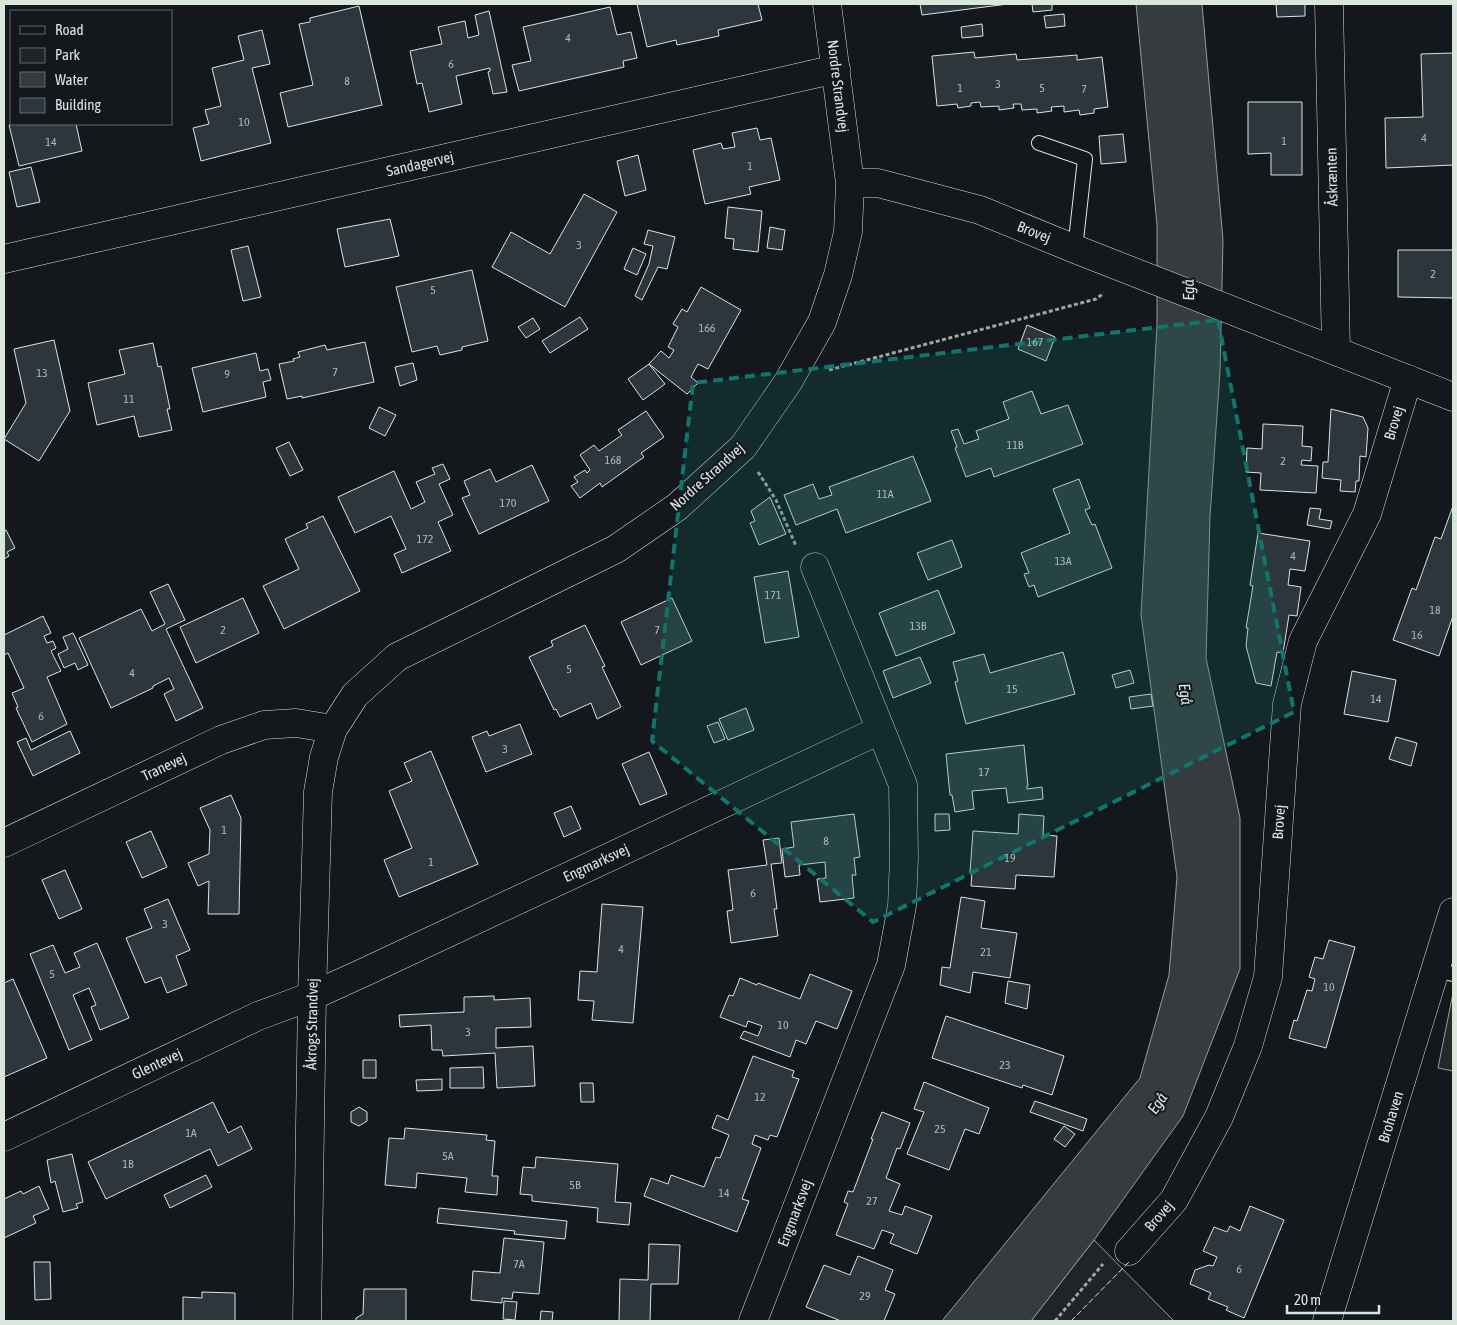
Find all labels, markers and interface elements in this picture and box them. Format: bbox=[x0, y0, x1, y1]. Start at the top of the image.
legend bbox=[10, 10, 172, 125]
text: Road bbox=[55, 21, 84, 38]
house number: 4 bbox=[565, 31, 571, 45]
street label: Nordre Strandvej bbox=[824, 39, 853, 133]
text: Park bbox=[55, 46, 80, 63]
house number: 6 bbox=[448, 57, 454, 71]
text: Water bbox=[55, 71, 88, 88]
house number: 8 bbox=[344, 74, 350, 88]
house number: 3 bbox=[995, 77, 1001, 91]
house number: 1 bbox=[957, 81, 963, 95]
house number: 5 bbox=[1039, 81, 1045, 95]
house number: 7 bbox=[1081, 82, 1087, 96]
text: Building bbox=[55, 96, 101, 113]
house number: 10 bbox=[238, 115, 250, 129]
house number: 4 bbox=[1421, 131, 1427, 145]
house number: 1 bbox=[1281, 134, 1287, 148]
house number: 14 bbox=[45, 135, 57, 149]
street label: Sandagervej bbox=[385, 148, 455, 179]
street label: Åskrænten bbox=[1322, 148, 1341, 206]
house number: 1 bbox=[747, 159, 753, 173]
street label: Brovej bbox=[1015, 217, 1053, 246]
house number: 3 bbox=[576, 238, 582, 252]
house number: 2 bbox=[1430, 267, 1436, 281]
water label: Egå bbox=[1179, 278, 1198, 301]
house number: 5 bbox=[430, 283, 436, 297]
house number: 166 bbox=[699, 321, 716, 335]
house number: 167 bbox=[1027, 335, 1044, 349]
house number: 7 bbox=[332, 365, 338, 379]
house number: 13 bbox=[36, 366, 48, 380]
house number: 9 bbox=[224, 367, 230, 381]
house number: 11 bbox=[123, 392, 135, 406]
street label: Brovej bbox=[1380, 404, 1407, 442]
house number: 11B bbox=[1007, 438, 1024, 452]
street label: Nordre Strandvej bbox=[666, 439, 747, 514]
house number: 168 bbox=[605, 453, 622, 467]
house number: 2 bbox=[1280, 454, 1286, 468]
house number: 11A bbox=[876, 487, 894, 501]
house number: 170 bbox=[500, 496, 517, 510]
house number: 172 bbox=[417, 532, 433, 546]
house number: 4 bbox=[1290, 549, 1296, 563]
house number: 13A bbox=[1054, 554, 1072, 568]
house number: 171 bbox=[765, 588, 782, 602]
house number: 18 bbox=[1429, 603, 1441, 617]
house number: 13B bbox=[910, 619, 927, 633]
house number: 2 bbox=[220, 623, 226, 637]
house number: 7 bbox=[654, 623, 660, 637]
house number: 16 bbox=[1411, 628, 1423, 642]
house number: 5 bbox=[566, 662, 572, 676]
house number: 4 bbox=[129, 666, 135, 680]
house number: 15 bbox=[1006, 682, 1018, 696]
water label: Egå bbox=[1175, 682, 1196, 707]
house number: 14 bbox=[1370, 692, 1382, 706]
house number: 6 bbox=[38, 709, 44, 723]
house number: 3 bbox=[502, 742, 508, 756]
street label: Tranevej bbox=[139, 749, 189, 784]
house number: 17 bbox=[978, 765, 990, 779]
street label: Brovej bbox=[1269, 804, 1288, 840]
house number: 1 bbox=[221, 823, 227, 837]
house number: 8 bbox=[823, 834, 829, 848]
street label: Engmarksvej bbox=[560, 840, 631, 885]
house number: 19 bbox=[1004, 851, 1016, 865]
house number: 1 bbox=[428, 855, 434, 869]
house number: 6 bbox=[750, 886, 756, 900]
house number: 3 bbox=[162, 917, 168, 931]
house number: 4 bbox=[618, 942, 624, 956]
house number: 21 bbox=[980, 945, 992, 959]
house number: 5 bbox=[49, 967, 55, 981]
street label: Åkrogs Strandvej bbox=[302, 978, 321, 1070]
house number: 10 bbox=[1323, 980, 1335, 994]
house number: 10 bbox=[777, 1018, 789, 1032]
house number: 3 bbox=[465, 1025, 471, 1039]
street label: Glentevej bbox=[129, 1045, 184, 1082]
house number: 23 bbox=[999, 1058, 1011, 1072]
water label: Egå bbox=[1143, 1089, 1172, 1118]
street label: Brohaven bbox=[1375, 1089, 1406, 1145]
house number: 12 bbox=[754, 1090, 766, 1104]
house number: 25 bbox=[934, 1122, 946, 1136]
house number: 1A bbox=[185, 1126, 197, 1140]
house number: 5A bbox=[442, 1149, 454, 1163]
house number: 1B bbox=[122, 1157, 134, 1171]
street label: Engmarksvej bbox=[774, 1177, 815, 1249]
house number: 5B bbox=[569, 1178, 581, 1192]
house number: 14 bbox=[718, 1186, 730, 1200]
house number: 27 bbox=[866, 1194, 878, 1208]
street label: Brovej bbox=[1141, 1197, 1176, 1234]
house number: 7A bbox=[513, 1257, 525, 1271]
house number: 6 bbox=[1236, 1262, 1242, 1276]
scale bar bbox=[1287, 1282, 1380, 1314]
house number: 29 bbox=[859, 1289, 871, 1303]
text: 20 m bbox=[1294, 1291, 1321, 1308]

